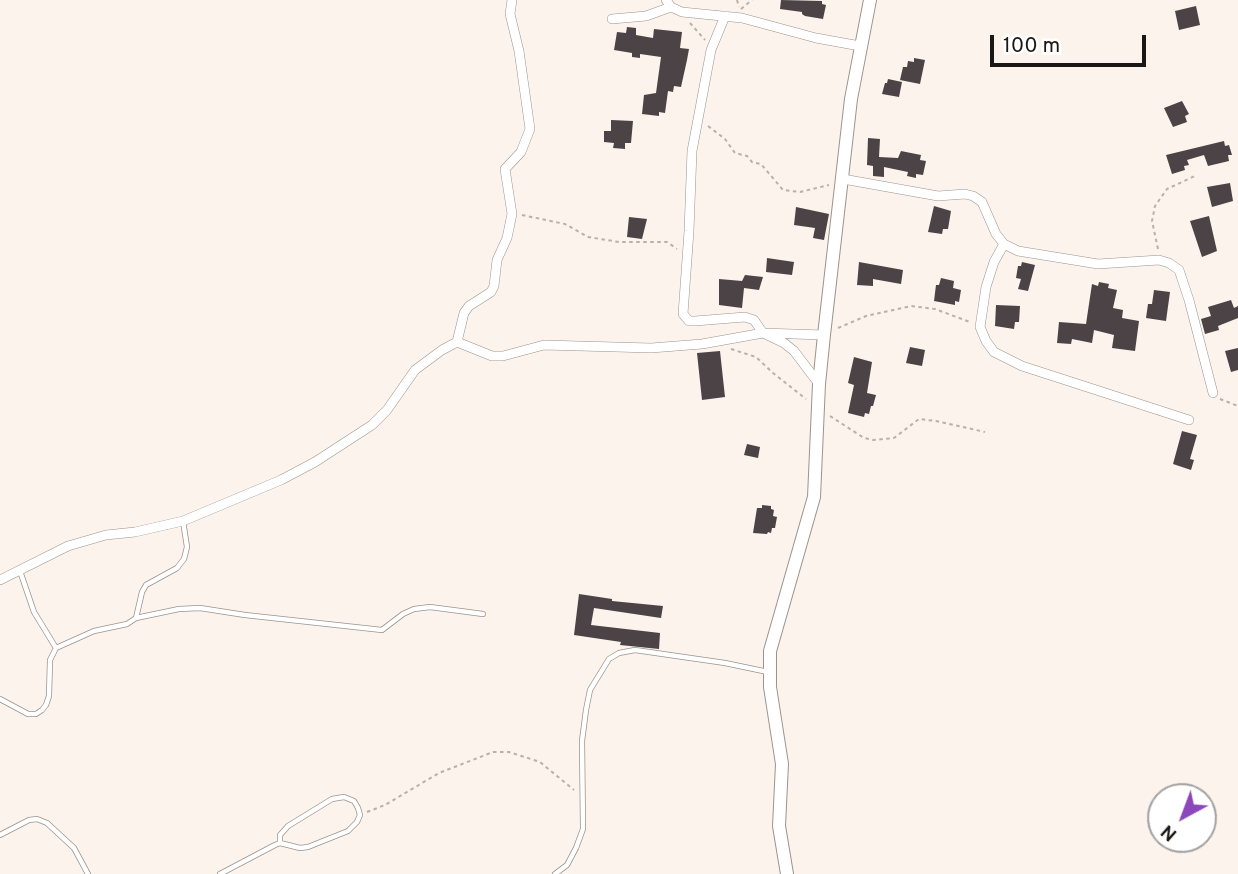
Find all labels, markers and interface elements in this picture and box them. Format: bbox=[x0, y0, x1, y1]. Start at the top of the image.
scale bar bbox=[993, 21, 1149, 65]
text: 100 m bbox=[1003, 33, 1060, 60]
north arrow bbox=[1147, 783, 1217, 853]
text: N bbox=[1157, 819, 1183, 846]

